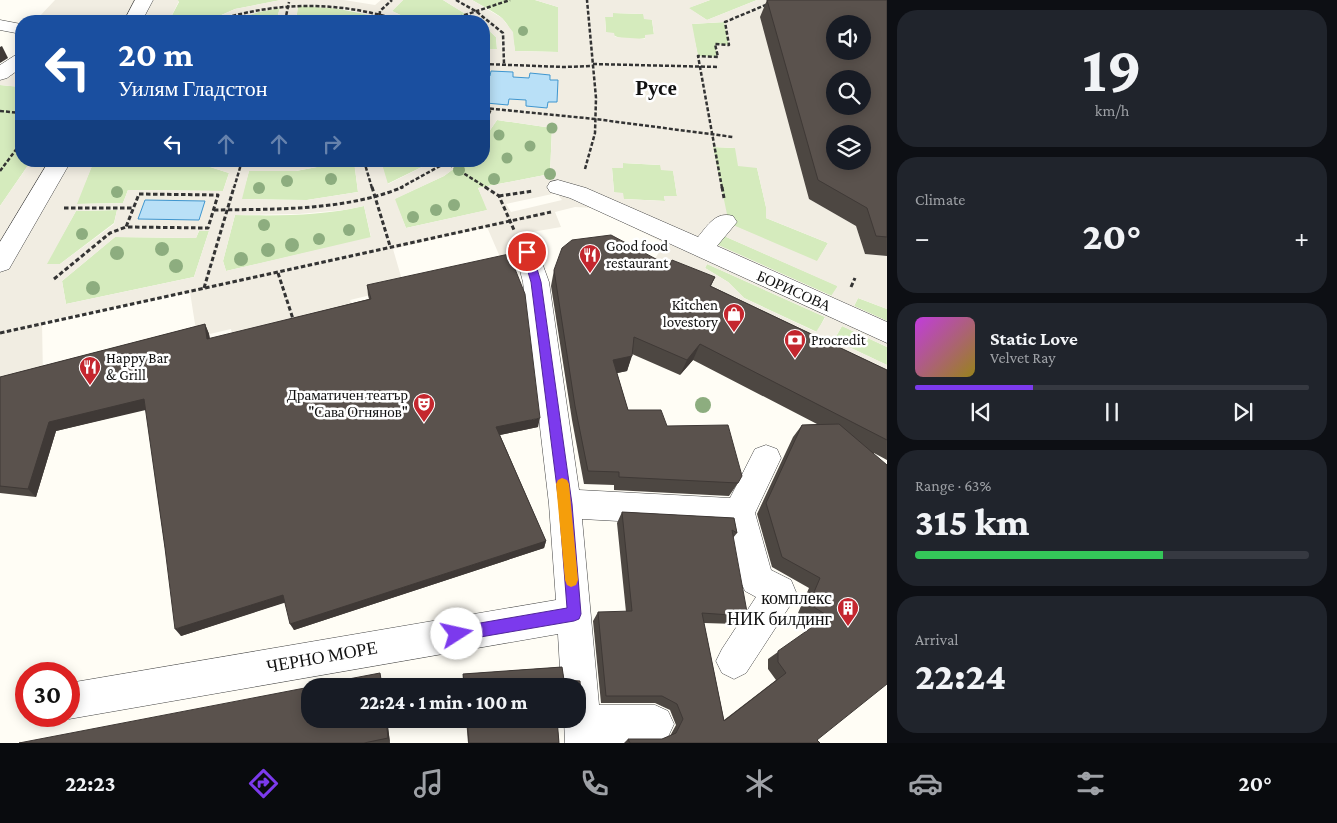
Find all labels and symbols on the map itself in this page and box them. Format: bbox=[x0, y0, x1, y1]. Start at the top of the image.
district label: Русе bbox=[635, 76, 677, 100]
pin bbox=[506, 231, 548, 273]
place label: Good food restaurant bbox=[606, 238, 669, 271]
restaurant icon: Good food restaurant bbox=[578, 243, 602, 274]
street label: БОРИСОВА bbox=[755, 268, 834, 314]
place label: Kitchen lovestory bbox=[663, 297, 718, 331]
shop icon: Kitchen lovestory bbox=[722, 302, 746, 333]
bank icon: Procredit bbox=[783, 328, 807, 359]
place label: Procredit bbox=[811, 332, 867, 348]
place label: Happy Bar & Grill bbox=[106, 350, 169, 383]
restaurant icon: Happy Bar & Grill bbox=[78, 355, 102, 386]
place label: Драматичен театър "Сава Огнянов" bbox=[287, 387, 408, 420]
theatre icon: Драматичен театър "Сава Огнянов" bbox=[412, 392, 436, 423]
place label: комплекс НИК билдинг bbox=[727, 588, 832, 629]
building icon: комплекс НИК билдинг bbox=[836, 596, 860, 627]
position arrow bbox=[430, 607, 482, 659]
street label: ЧЕРНО МОРЕ bbox=[265, 637, 379, 677]
speed limit sign: 30 bbox=[15, 662, 80, 727]

